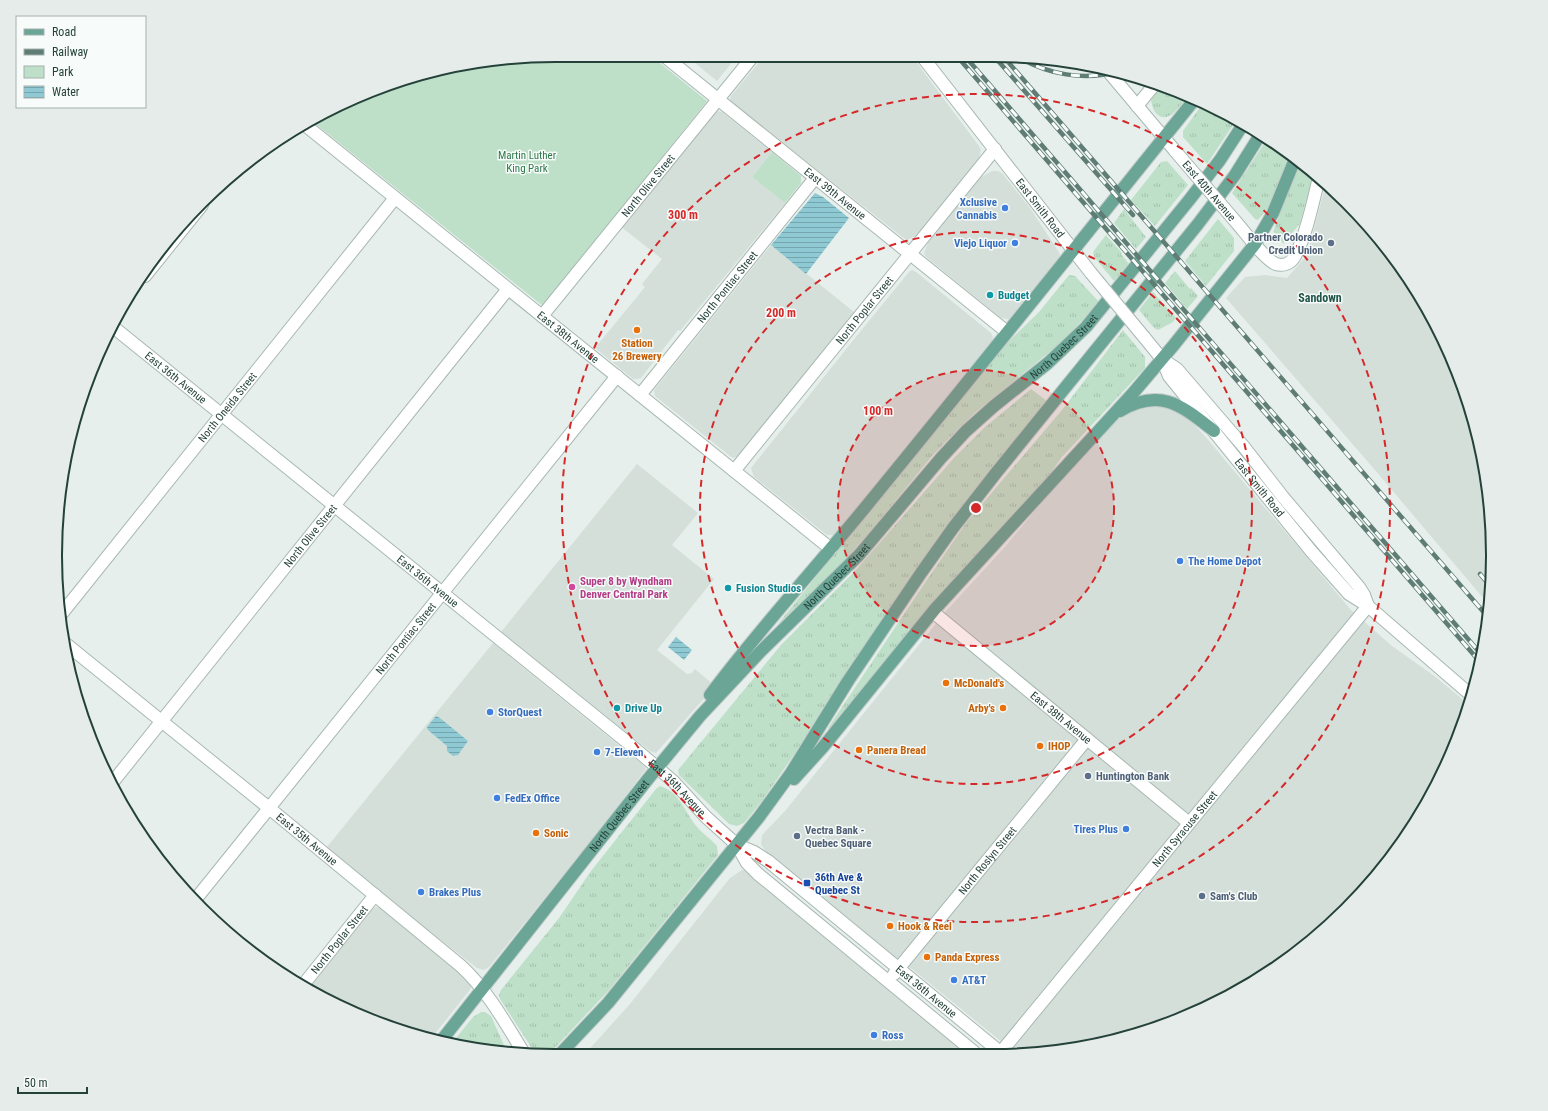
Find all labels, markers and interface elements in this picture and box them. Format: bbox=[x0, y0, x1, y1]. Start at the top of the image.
legend bbox=[16, 16, 146, 108]
text: Road bbox=[52, 25, 76, 39]
text: Railway bbox=[52, 45, 88, 59]
text: Park bbox=[52, 65, 74, 79]
text: Water bbox=[52, 85, 80, 99]
park label: Martin Luther King Park bbox=[498, 149, 557, 175]
street label: North Olive Street bbox=[619, 152, 678, 220]
street label: East 40th Avenue bbox=[1179, 158, 1238, 224]
street label: East 39th Avenue bbox=[801, 165, 868, 223]
street label: East Smith Road bbox=[1013, 176, 1067, 240]
place label: Xclusive Cannabis bbox=[956, 196, 997, 222]
marker: Xclusive Cannabis bbox=[1000, 203, 1010, 213]
text: 300 m bbox=[668, 208, 698, 222]
place label: Partner Colorado Credit Union bbox=[1248, 231, 1324, 257]
place label: Viejo Liquor bbox=[954, 237, 1007, 250]
marker: Viejo Liquor bbox=[1010, 238, 1020, 248]
marker: Partner Colorado Credit Union bbox=[1326, 238, 1336, 248]
street label: North Pontiac Street bbox=[695, 249, 760, 326]
street label: North Poplar Street bbox=[833, 274, 896, 347]
place label: Budget bbox=[998, 289, 1030, 302]
marker: Budget bbox=[985, 290, 995, 300]
district label: Sandown bbox=[1298, 291, 1342, 305]
text: 200 m bbox=[766, 306, 796, 320]
street label: East 38th Avenue bbox=[534, 309, 601, 366]
street label: North Quebec Street bbox=[1028, 312, 1101, 382]
marker: Station 26 Brewery bbox=[632, 325, 642, 335]
place label: Station 26 Brewery bbox=[612, 337, 662, 363]
street label: East 36th Avenue bbox=[142, 349, 209, 407]
street label: North Oneida Street bbox=[196, 370, 260, 445]
text: 100 m bbox=[863, 404, 893, 418]
street label: East Smith Road bbox=[1232, 456, 1287, 520]
centre of rings bbox=[969, 501, 983, 515]
street label: North Olive Street bbox=[282, 502, 340, 570]
street label: North Quebec Street bbox=[801, 541, 873, 613]
street label: East 36th Avenue bbox=[394, 553, 461, 610]
place label: The Home Depot bbox=[1188, 555, 1262, 568]
marker: The Home Depot bbox=[1175, 556, 1185, 566]
place label: Super 8 by Wyndham Denver Central Park bbox=[580, 575, 672, 601]
marker: Super 8 by Wyndham Denver Central Park bbox=[567, 582, 577, 592]
place label: Fusion Studios bbox=[736, 582, 801, 595]
marker: Fusion Studios bbox=[723, 583, 733, 593]
street label: North Pontiac Street bbox=[373, 600, 439, 677]
place label: McDonald's bbox=[954, 677, 1004, 690]
marker: McDonald's bbox=[941, 678, 951, 688]
street label: East 38th Avenue bbox=[1028, 689, 1094, 747]
place label: Drive Up bbox=[625, 702, 663, 715]
place label: Arby's bbox=[968, 702, 995, 715]
marker: Drive Up bbox=[612, 703, 622, 713]
marker: Arby's bbox=[998, 703, 1008, 713]
place label: StorQuest bbox=[498, 706, 543, 719]
marker: StorQuest bbox=[485, 707, 495, 717]
place label: IHOP bbox=[1048, 740, 1071, 753]
marker: IHOP bbox=[1035, 741, 1045, 751]
place label: Panera Bread bbox=[867, 744, 926, 757]
marker: Panera Bread bbox=[854, 745, 864, 755]
place label: 7-Eleven bbox=[605, 746, 643, 759]
marker: 7-Eleven bbox=[592, 747, 602, 757]
street label: East 36th Avenue bbox=[646, 757, 708, 819]
place label: Huntington Bank bbox=[1096, 770, 1170, 783]
marker: Huntington Bank bbox=[1083, 771, 1093, 781]
street label: North Quebec Street bbox=[587, 777, 652, 855]
street label: North Syracuse Street bbox=[1150, 788, 1220, 870]
place label: FedEx Office bbox=[505, 792, 560, 805]
marker: FedEx Office bbox=[492, 793, 502, 803]
street label: East 35th Avenue bbox=[273, 811, 340, 868]
place label: Tires Plus bbox=[1074, 823, 1118, 836]
place label: Vectra Bank - Quebec Square bbox=[805, 824, 871, 850]
street label: North Roslyn Street bbox=[956, 824, 1019, 897]
marker: Tires Plus bbox=[1121, 824, 1131, 834]
place label: Sonic bbox=[544, 827, 569, 840]
marker: Sonic bbox=[531, 828, 541, 838]
marker: Vectra Bank - Quebec Square bbox=[792, 831, 802, 841]
place label: 36th Ave & Quebec St bbox=[815, 871, 863, 897]
marker: 36th Ave & Quebec St bbox=[802, 878, 812, 888]
place label: Brakes Plus bbox=[429, 886, 481, 899]
marker: Brakes Plus bbox=[416, 887, 426, 897]
place label: Sam's Club bbox=[1210, 890, 1258, 903]
marker: Sam's Club bbox=[1197, 891, 1207, 901]
street label: North Poplar Street bbox=[308, 903, 371, 977]
place label: Hook & Reel bbox=[898, 920, 952, 933]
marker: Hook & Reel bbox=[885, 921, 895, 931]
place label: Panda Express bbox=[935, 951, 1000, 964]
marker: Panda Express bbox=[922, 952, 932, 962]
street label: East 36th Avenue bbox=[893, 963, 959, 1021]
place label: AT&T bbox=[962, 974, 986, 987]
marker: AT&T bbox=[949, 975, 959, 985]
place label: Ross bbox=[882, 1029, 904, 1042]
marker: Ross bbox=[869, 1030, 879, 1040]
scale bar bbox=[18, 1069, 87, 1095]
text: 50 m bbox=[24, 1076, 48, 1090]

